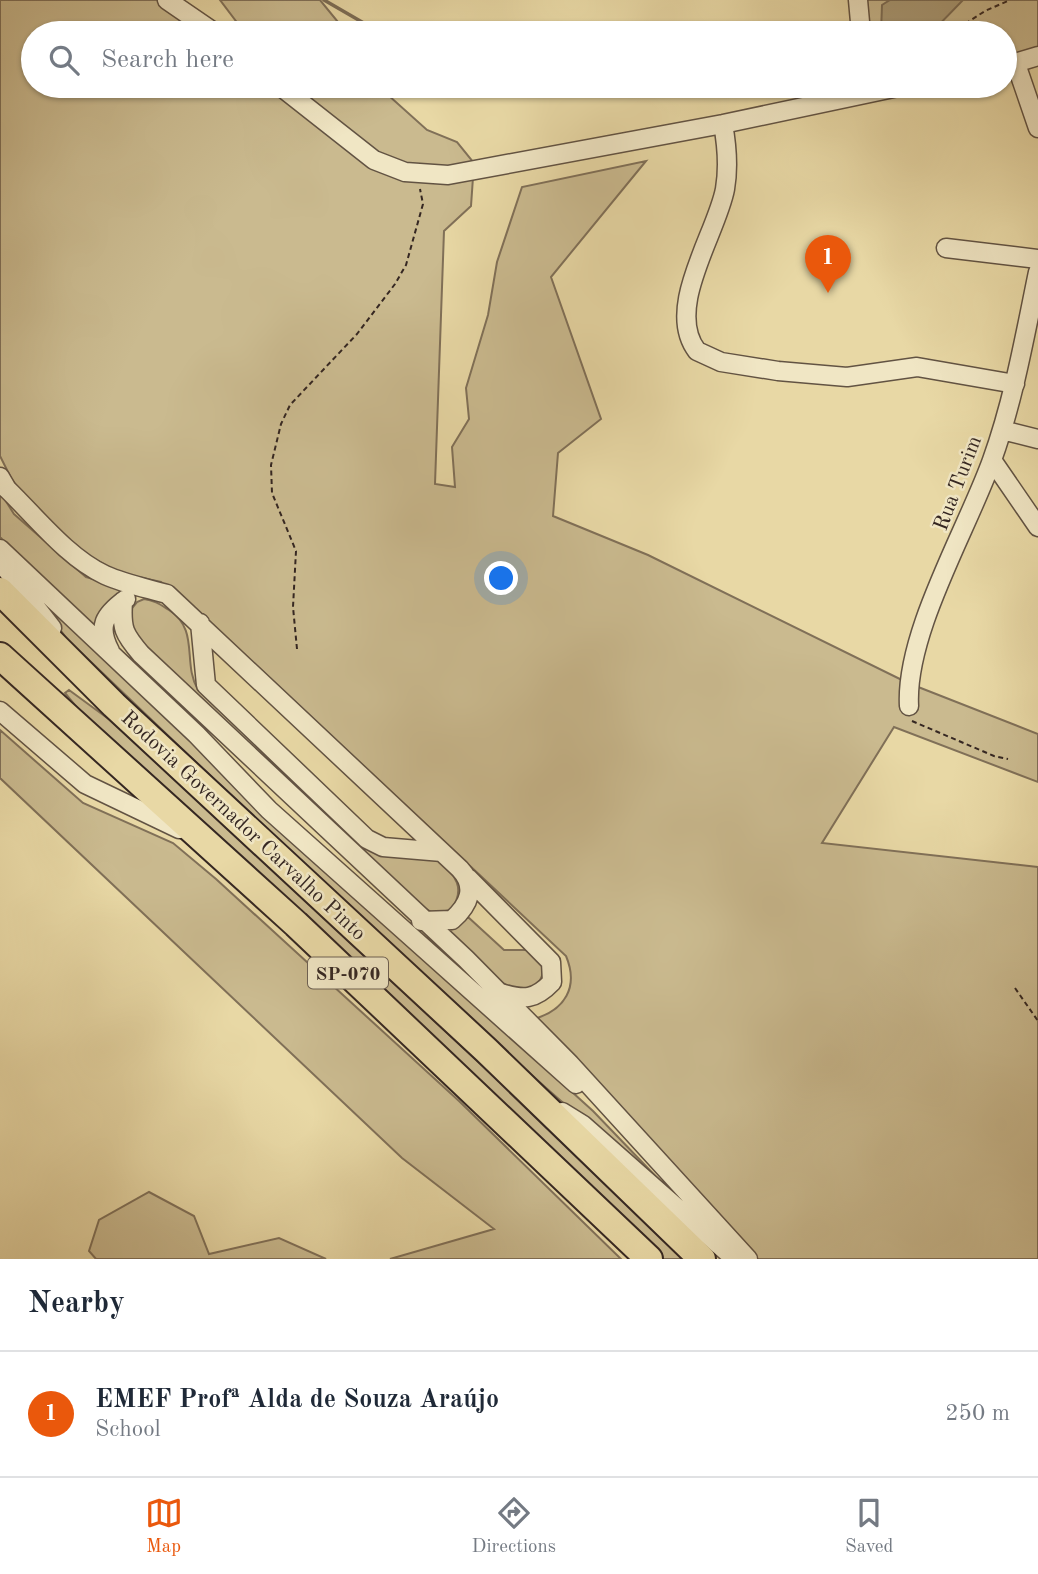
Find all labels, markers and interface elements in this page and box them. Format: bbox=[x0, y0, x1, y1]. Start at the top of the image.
search box bbox=[21, 21, 1017, 98]
icon: search bbox=[45, 41, 83, 79]
text: Search here bbox=[101, 47, 234, 73]
pin: 1 bbox=[805, 235, 851, 293]
street label: Rua Turim bbox=[931, 433, 986, 534]
your location bbox=[484, 561, 518, 595]
street label: Rodovia Governador Carvalho Pinto bbox=[117, 707, 369, 945]
road number: SP-070 bbox=[308, 958, 388, 988]
text: Nearby bbox=[28, 1289, 125, 1319]
text: EMEF Profª Alda de Souza Araújo bbox=[95, 1387, 499, 1413]
text: 1 bbox=[44, 1402, 58, 1425]
text: 250 m bbox=[945, 1402, 1010, 1425]
text: School bbox=[95, 1418, 161, 1441]
tab: Map bbox=[145, 1494, 183, 1559]
tab: Directions bbox=[472, 1494, 556, 1559]
tab: Saved bbox=[845, 1494, 893, 1559]

